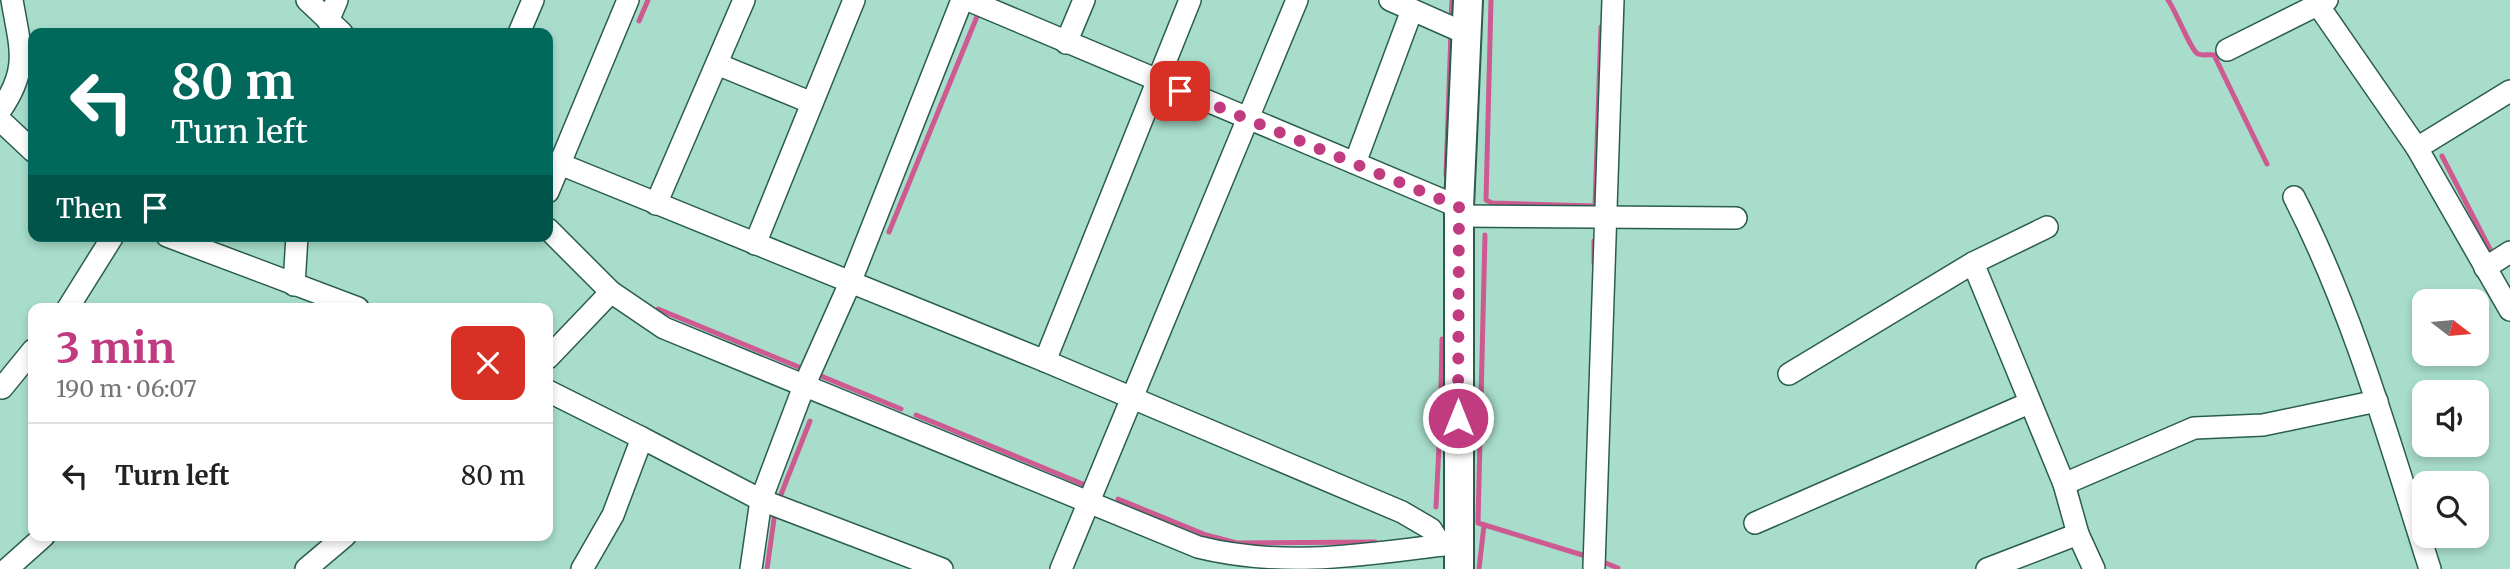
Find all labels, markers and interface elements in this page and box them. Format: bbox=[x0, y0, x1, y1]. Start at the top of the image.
text: 80 m bbox=[171, 51, 294, 112]
icon: left bbox=[56, 56, 147, 147]
pin bbox=[1150, 61, 1210, 121]
icon: arrive bbox=[1161, 72, 1199, 110]
text: Turn left bbox=[171, 112, 308, 152]
icon: arrive bbox=[136, 189, 174, 227]
text: Then bbox=[56, 192, 122, 225]
north arrow bbox=[2412, 289, 2488, 366]
map controls bbox=[2412, 289, 2489, 548]
text: 3 min bbox=[56, 322, 175, 374]
button: close bbox=[451, 326, 525, 400]
text: 190 m · 06:07 bbox=[56, 374, 197, 403]
button: sound bbox=[2412, 380, 2489, 457]
position arrow bbox=[1421, 381, 1495, 455]
icon: left bbox=[56, 457, 94, 495]
text: Turn left bbox=[115, 459, 229, 492]
text: 80 m bbox=[461, 459, 525, 492]
button: search bbox=[2412, 471, 2489, 548]

